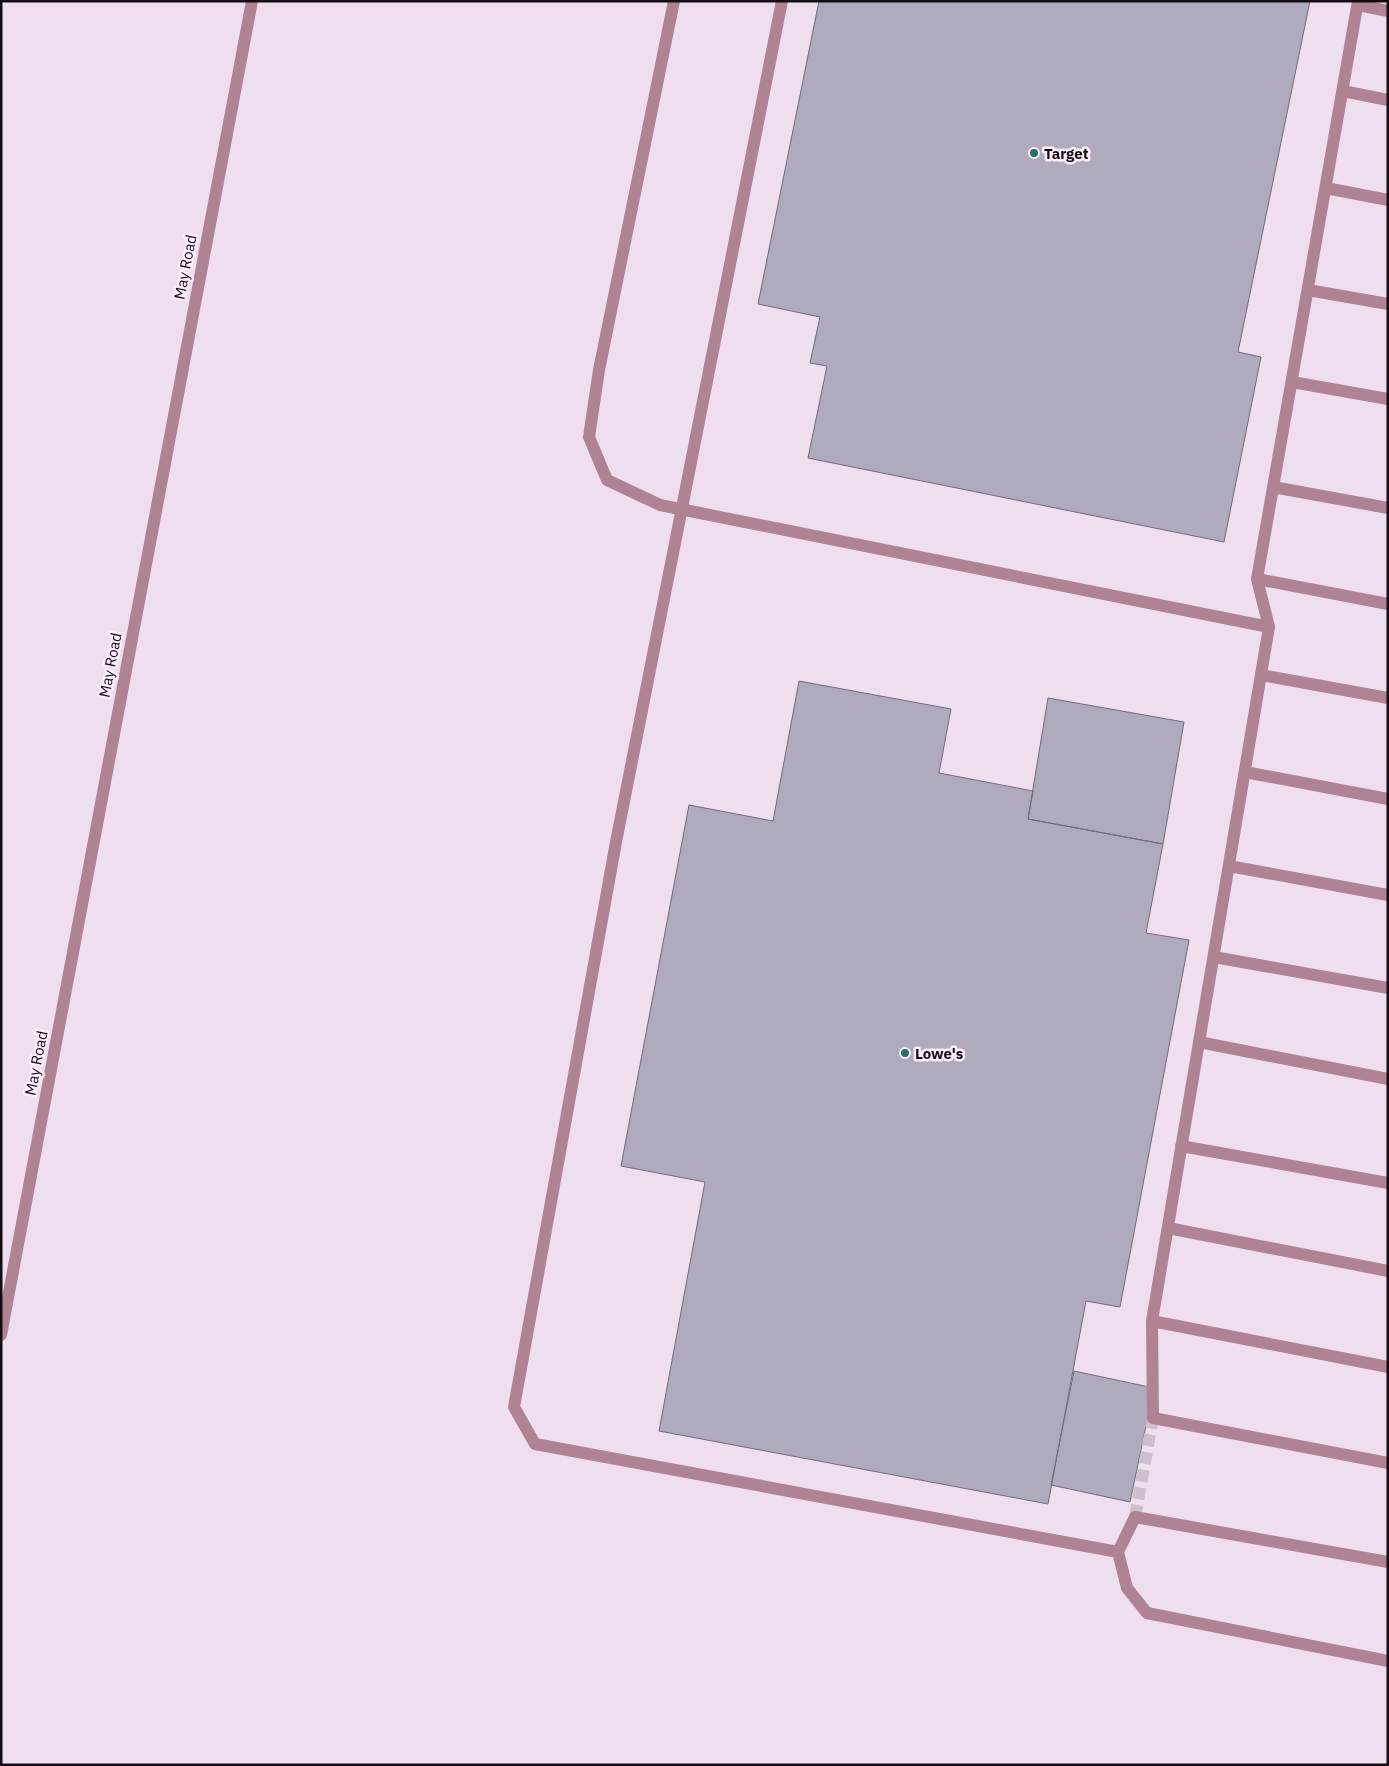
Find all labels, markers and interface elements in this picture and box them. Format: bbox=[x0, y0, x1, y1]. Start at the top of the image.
place label: Target bbox=[1044, 144, 1089, 163]
marker: Target bbox=[1028, 147, 1040, 159]
street label: May Road bbox=[169, 233, 201, 301]
street label: May Road bbox=[94, 631, 126, 699]
street label: May Road bbox=[20, 1029, 52, 1097]
place label: Lowe's bbox=[915, 1044, 964, 1063]
marker: Lowe's bbox=[899, 1047, 911, 1059]

